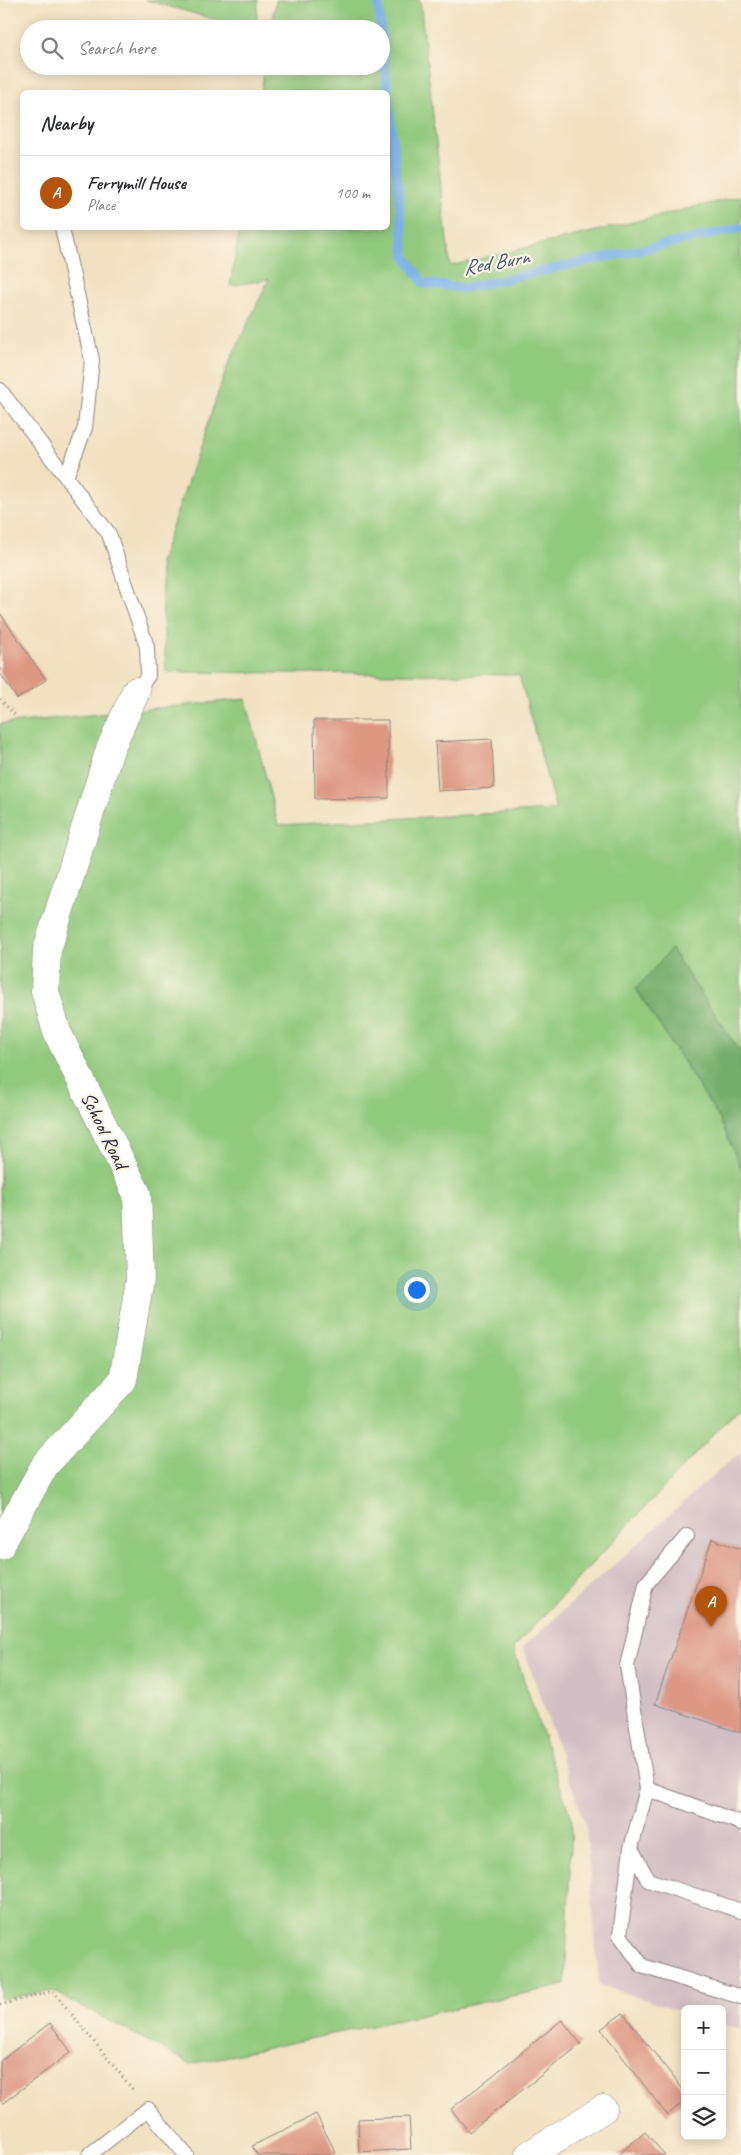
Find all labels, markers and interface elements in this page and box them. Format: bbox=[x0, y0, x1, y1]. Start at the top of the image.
search box bbox=[20, 20, 390, 75]
icon: search bbox=[38, 34, 66, 62]
text: Search here bbox=[78, 36, 155, 60]
text: Nearby bbox=[40, 110, 93, 136]
text: Ferrymill House bbox=[87, 171, 186, 195]
text: A bbox=[52, 183, 60, 203]
text: 100 m bbox=[336, 183, 370, 203]
text: Place bbox=[87, 195, 115, 215]
water label: Red Burn bbox=[461, 243, 534, 281]
street label: School Road bbox=[75, 1088, 135, 1175]
your location bbox=[404, 1277, 430, 1303]
pin: A bbox=[695, 1586, 727, 1627]
map controls bbox=[681, 2005, 726, 2140]
button: + bbox=[681, 2005, 726, 2050]
button: − bbox=[681, 2050, 726, 2095]
button: layers bbox=[681, 2095, 726, 2140]

